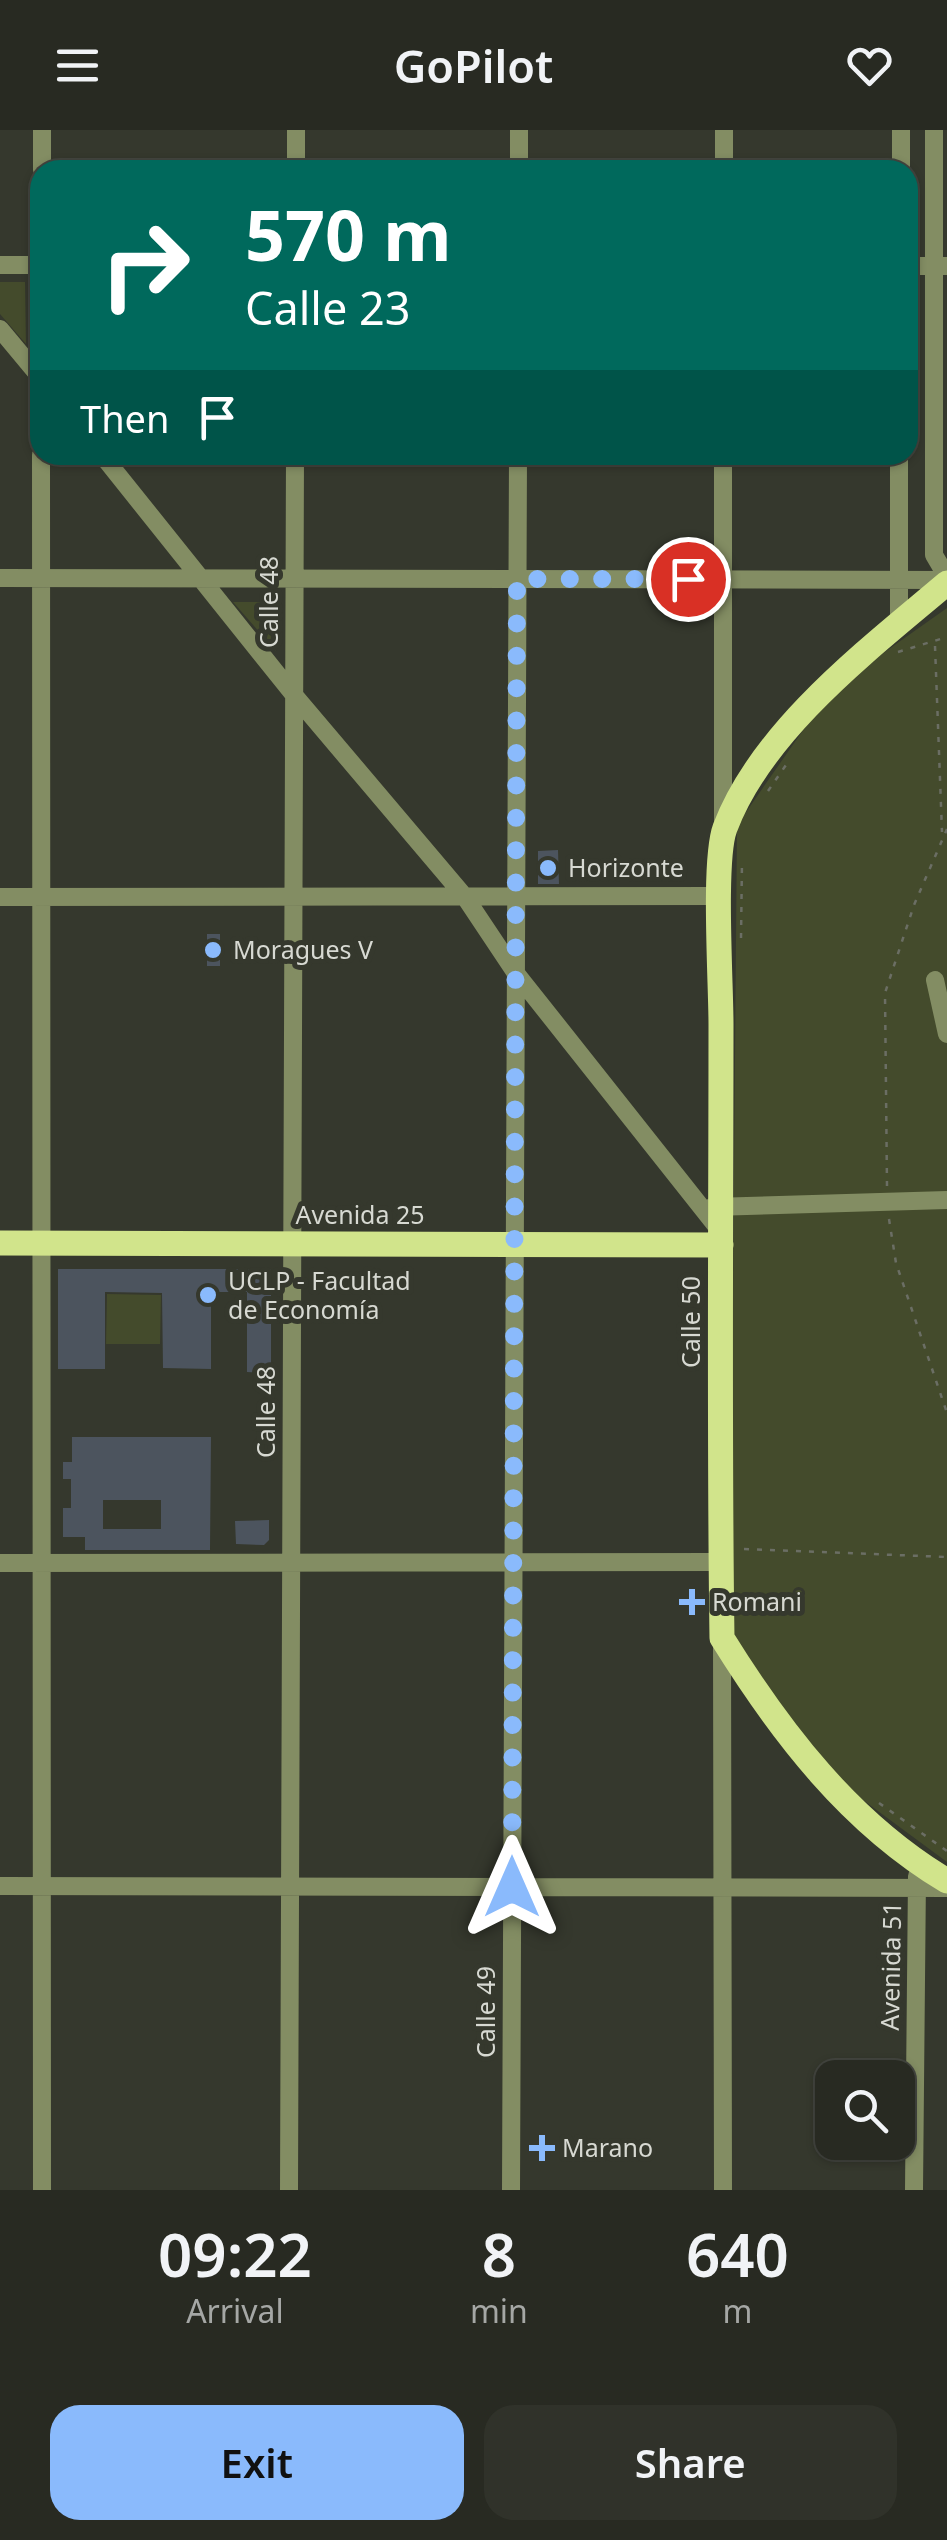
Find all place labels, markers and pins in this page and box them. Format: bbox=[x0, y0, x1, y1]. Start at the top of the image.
pin bbox=[646, 537, 731, 622]
place label: Horizonte bbox=[568, 850, 684, 884]
marker: Horizonte bbox=[537, 857, 559, 879]
place label: Moragues V bbox=[233, 932, 373, 966]
marker: Moragues V bbox=[202, 939, 224, 961]
place label: UCLP - Facultad de Economía bbox=[228, 1263, 411, 1326]
marker: UCLP - Facultad de Economía bbox=[197, 1284, 219, 1306]
place label: Romani bbox=[712, 1584, 802, 1618]
marker: Romani bbox=[681, 1591, 703, 1613]
place label: Marano bbox=[562, 2130, 653, 2164]
marker: Marano bbox=[531, 2137, 553, 2159]

